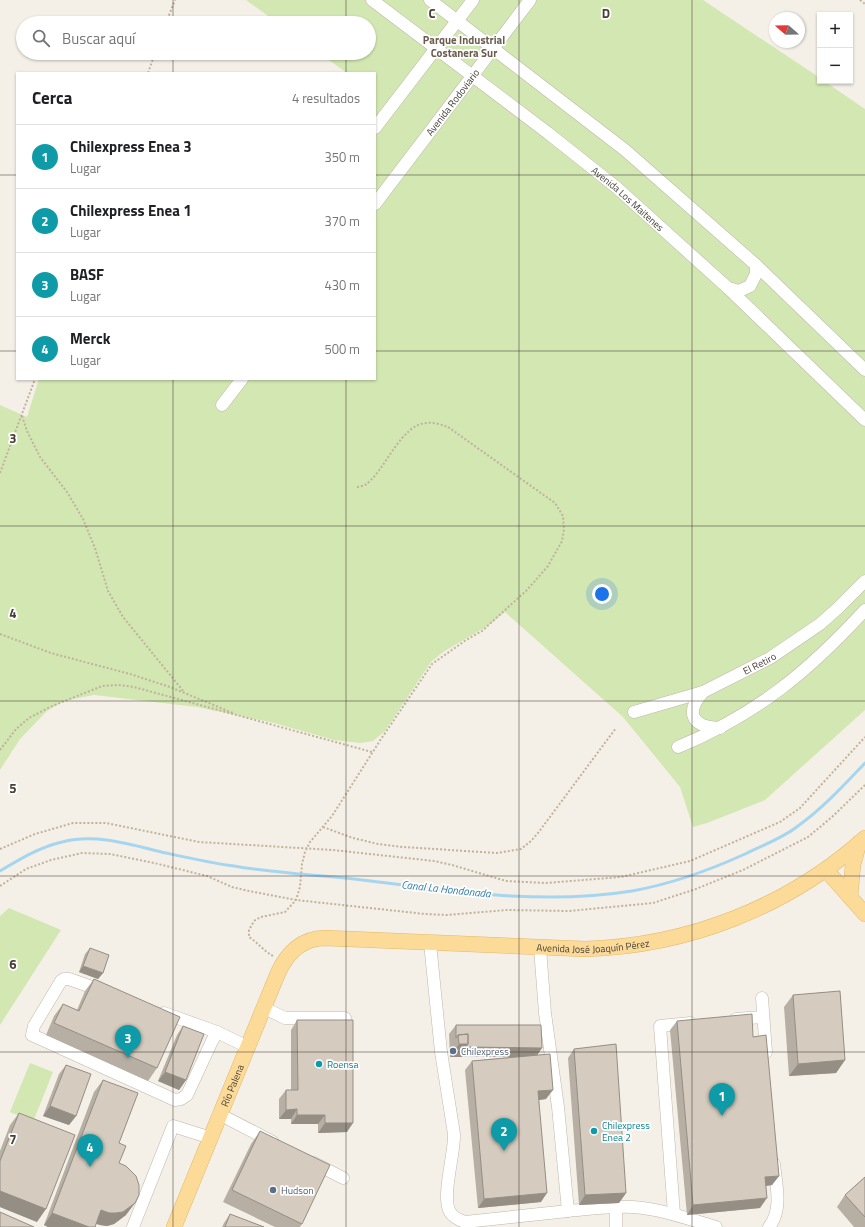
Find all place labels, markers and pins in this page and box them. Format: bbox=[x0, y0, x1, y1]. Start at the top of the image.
pin: 3 bbox=[115, 1025, 141, 1058]
place label: Chilexpress bbox=[461, 1044, 509, 1059]
marker: Chilexpress bbox=[448, 1046, 458, 1056]
place label: Roensa bbox=[327, 1057, 358, 1072]
marker: Roensa bbox=[314, 1059, 324, 1069]
pin: 1 bbox=[709, 1083, 735, 1116]
pin: 2 bbox=[491, 1118, 517, 1151]
place label: Chilexpress Enea 2 bbox=[602, 1118, 650, 1145]
marker: Chilexpress Enea 2 bbox=[589, 1126, 599, 1136]
pin: 4 bbox=[77, 1134, 103, 1167]
place label: Hudson bbox=[281, 1183, 314, 1198]
marker: Hudson bbox=[268, 1185, 278, 1195]

